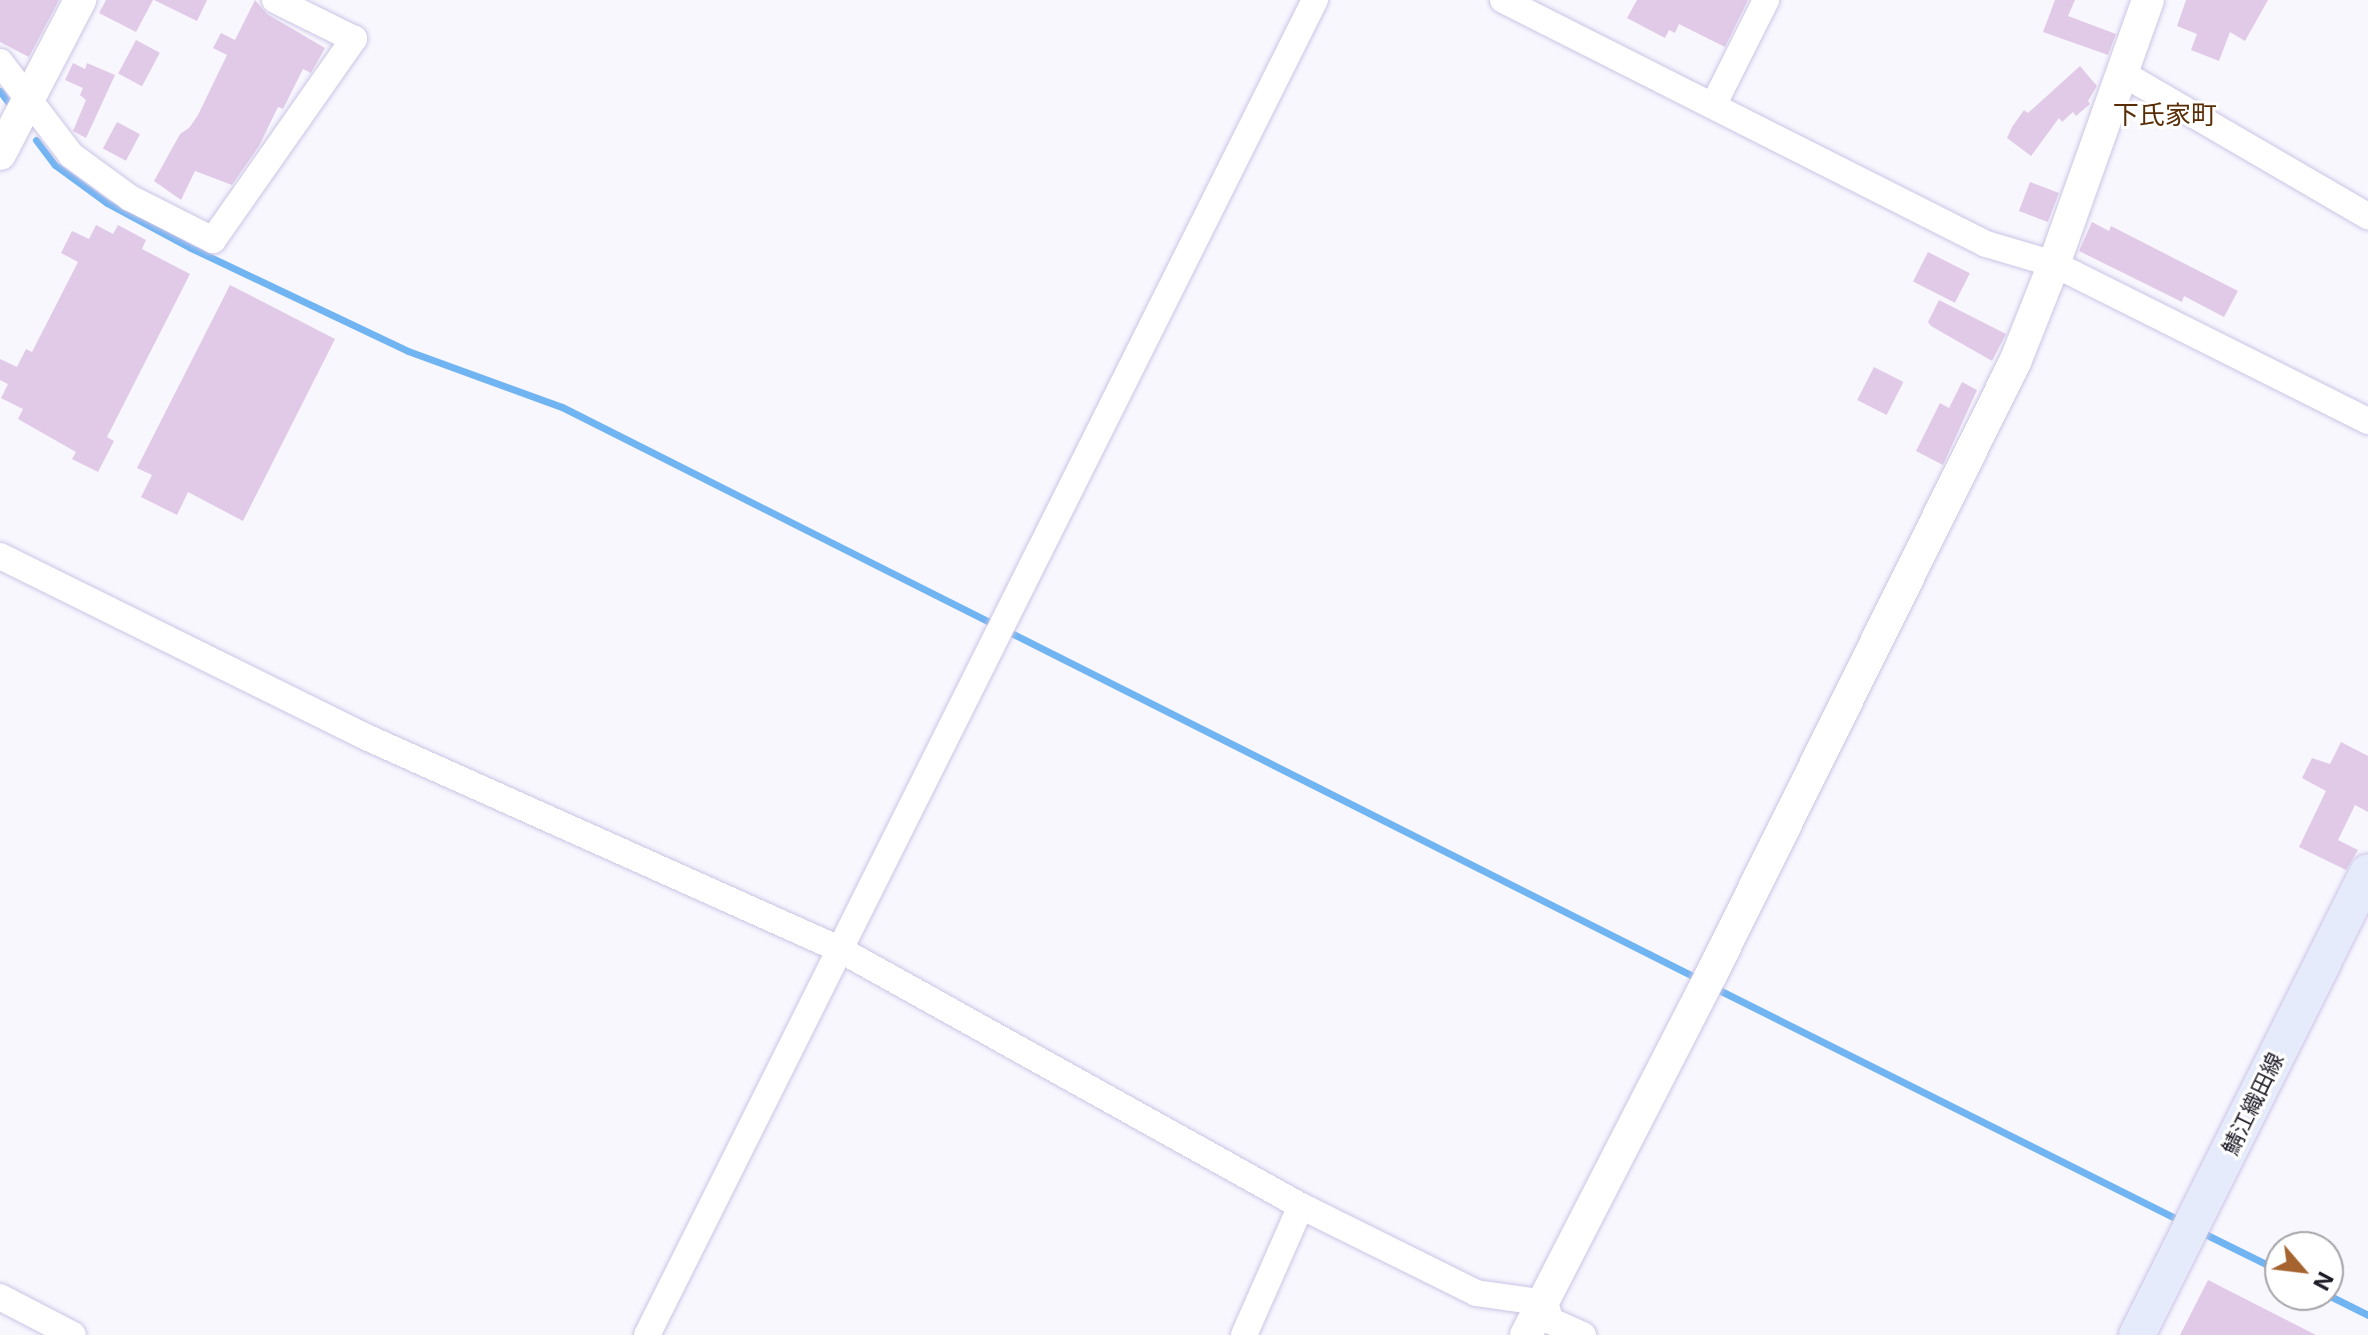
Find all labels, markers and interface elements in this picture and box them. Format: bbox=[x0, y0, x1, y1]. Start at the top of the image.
district label: 下氏家町 bbox=[2113, 99, 2217, 131]
street label: 鯖江織田線 bbox=[2217, 1049, 2289, 1159]
north arrow bbox=[2264, 1231, 2344, 1311]
text: N bbox=[2308, 1268, 2339, 1295]

